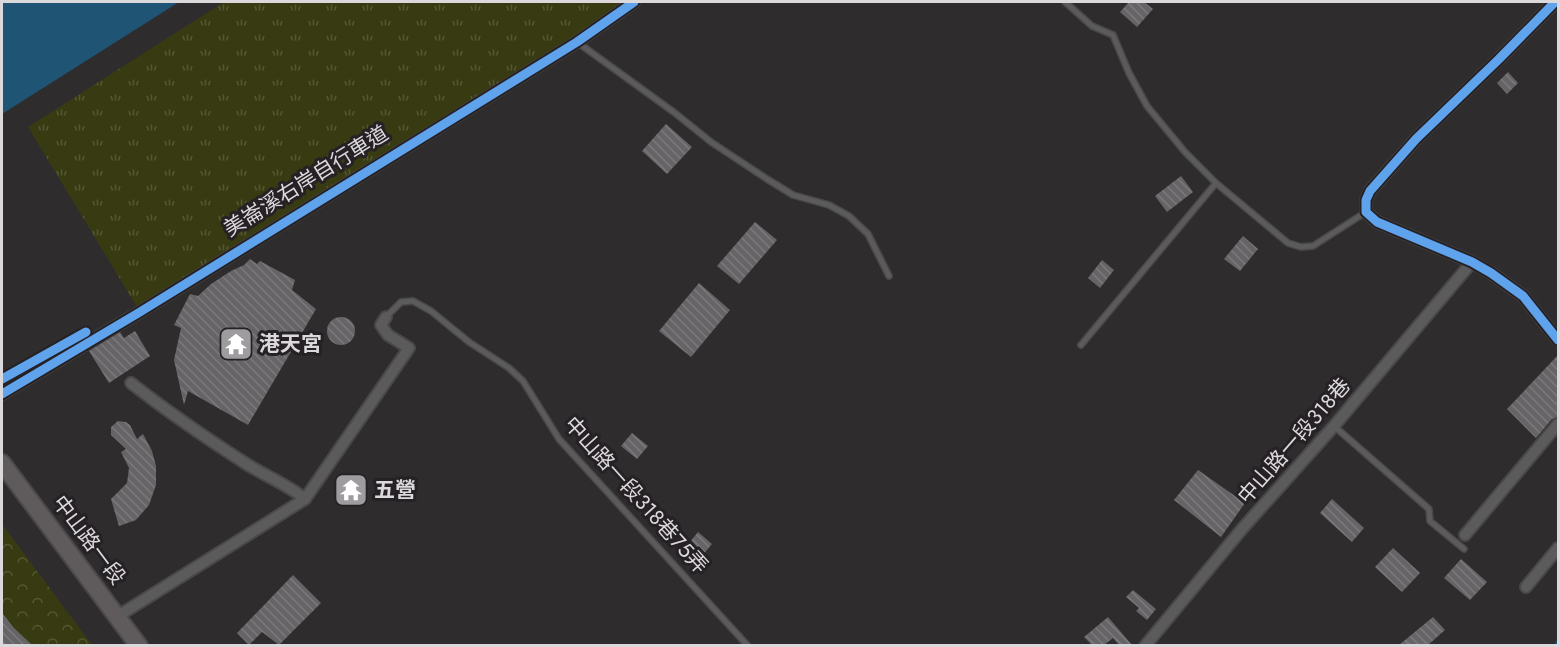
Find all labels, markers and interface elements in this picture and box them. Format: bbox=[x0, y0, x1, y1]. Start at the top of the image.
street label: 美崙溪右岸自行車道 bbox=[218, 118, 394, 244]
temple icon: 港天宮 bbox=[218, 326, 254, 362]
place label: 港天宮 bbox=[259, 329, 322, 359]
street label: 中山路一段318巷 bbox=[1231, 371, 1357, 511]
street label: 中山路一段318巷75弄 bbox=[557, 410, 715, 580]
temple icon: 五營 bbox=[333, 472, 369, 508]
place label: 五營 bbox=[374, 475, 416, 505]
street label: 中山路一段 bbox=[45, 489, 133, 591]

